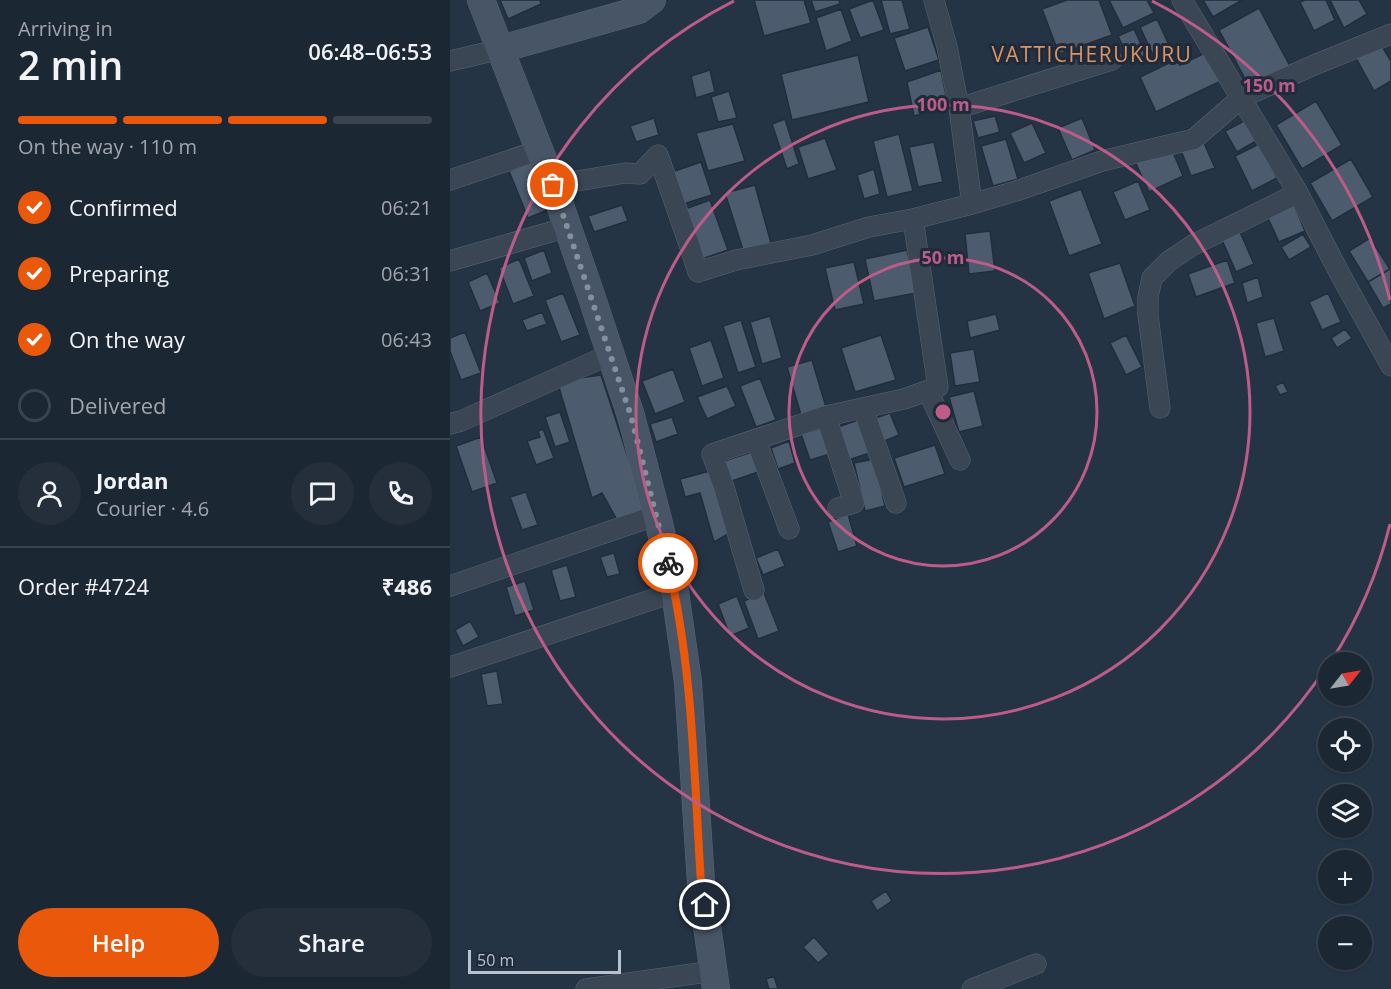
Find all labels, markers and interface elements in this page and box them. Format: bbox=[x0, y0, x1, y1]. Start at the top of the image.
text: Arriving in bbox=[18, 15, 113, 42]
text: 06:48–06:53 bbox=[308, 36, 432, 66]
text: 2 min bbox=[18, 38, 123, 91]
district label: VATTICHERUKURU bbox=[992, 40, 1192, 68]
text: 150 m bbox=[1242, 73, 1296, 97]
text: 100 m bbox=[916, 92, 970, 116]
text: On the way · 110 m bbox=[18, 133, 197, 160]
pin bbox=[527, 159, 578, 210]
icon: bag bbox=[536, 168, 569, 201]
icon: check bbox=[18, 191, 51, 224]
text: Confirmed bbox=[69, 192, 178, 222]
text: 06:21 bbox=[381, 194, 432, 221]
text: 50 m bbox=[922, 245, 964, 269]
icon: check bbox=[18, 257, 51, 290]
text: Preparing bbox=[69, 258, 169, 288]
text: 06:31 bbox=[381, 260, 432, 287]
icon: check bbox=[18, 323, 51, 356]
text: On the way bbox=[69, 324, 185, 354]
text: 06:43 bbox=[381, 326, 432, 353]
text: Delivered bbox=[69, 390, 167, 420]
centre of rings bbox=[933, 402, 953, 422]
button: person bbox=[18, 462, 81, 525]
button: chat bbox=[291, 462, 354, 525]
button: phone bbox=[369, 462, 432, 525]
text: Jordan bbox=[96, 465, 169, 495]
text: Courier · 4.6 bbox=[96, 495, 209, 522]
courier bbox=[638, 533, 698, 593]
icon: bike bbox=[652, 547, 685, 580]
text: Order #4724 bbox=[18, 571, 149, 601]
text: ₹486 bbox=[382, 571, 432, 601]
north arrow bbox=[1318, 652, 1372, 706]
map controls bbox=[1318, 652, 1372, 970]
button: locate bbox=[1318, 718, 1372, 772]
button: layers bbox=[1318, 784, 1372, 838]
button: + bbox=[1318, 850, 1372, 904]
pin bbox=[679, 879, 730, 930]
icon: home bbox=[688, 888, 721, 921]
button: Help bbox=[18, 908, 219, 977]
button: Share bbox=[231, 908, 432, 977]
button: − bbox=[1318, 916, 1372, 970]
scale bar bbox=[468, 947, 621, 974]
text: 50 m bbox=[477, 949, 514, 971]

